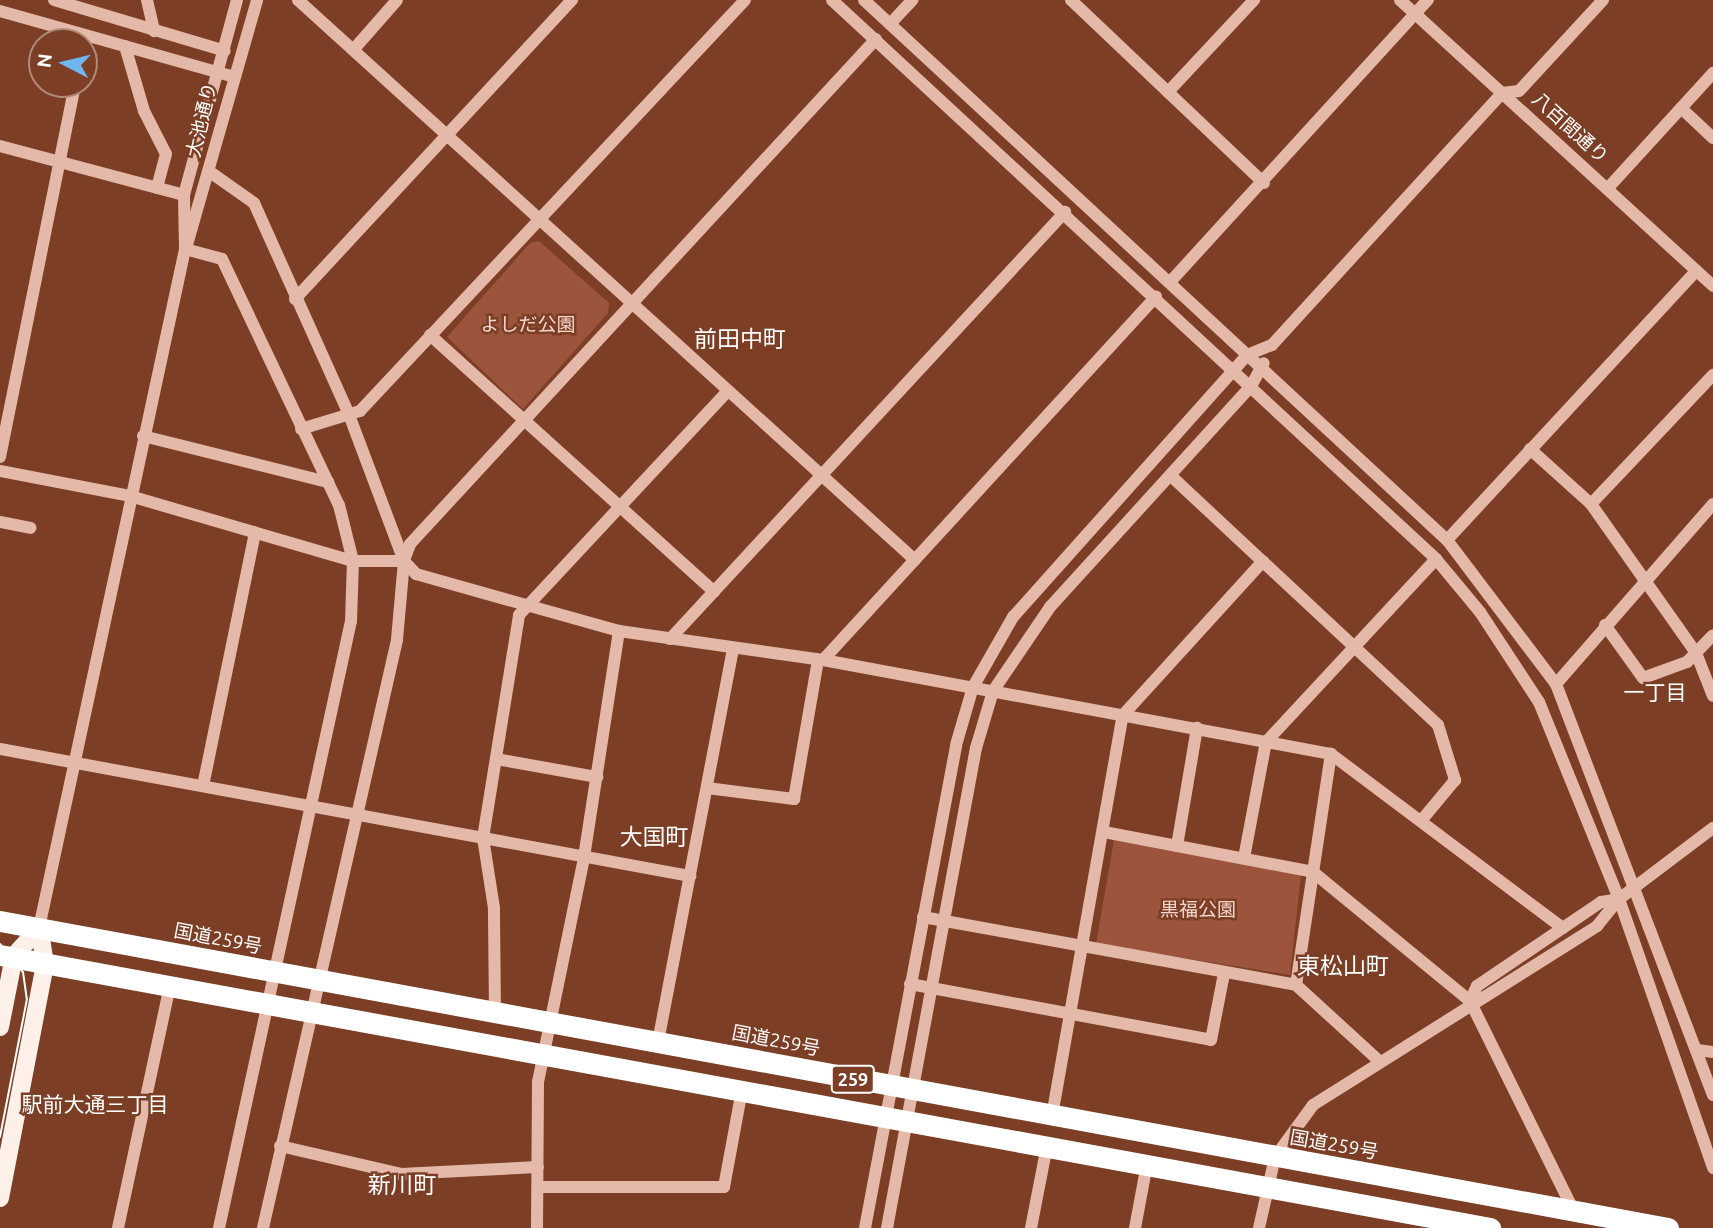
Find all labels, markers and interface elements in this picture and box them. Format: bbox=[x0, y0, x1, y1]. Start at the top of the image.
north arrow bbox=[28, 28, 98, 98]
text: N bbox=[32, 52, 56, 69]
street label: 大池通り bbox=[182, 80, 222, 160]
street label: 八百間通り bbox=[1527, 88, 1613, 168]
park label: よしだ公園 bbox=[481, 314, 575, 336]
district label: 前田中町 bbox=[694, 325, 786, 353]
district label: 一丁目 bbox=[1624, 679, 1686, 705]
district label: 大国町 bbox=[620, 823, 688, 851]
park label: 黒福公園 bbox=[1160, 899, 1236, 921]
street label: 国道259号 bbox=[172, 919, 264, 959]
district label: 東松山町 bbox=[1297, 952, 1389, 980]
street label: 国道259号 bbox=[730, 1021, 822, 1061]
road number: 259 bbox=[830, 1064, 876, 1094]
district label: 駅前大通三丁目 bbox=[22, 1091, 168, 1117]
street label: 国道259号 bbox=[1288, 1126, 1380, 1164]
district label: 新川町 bbox=[368, 1171, 436, 1199]

